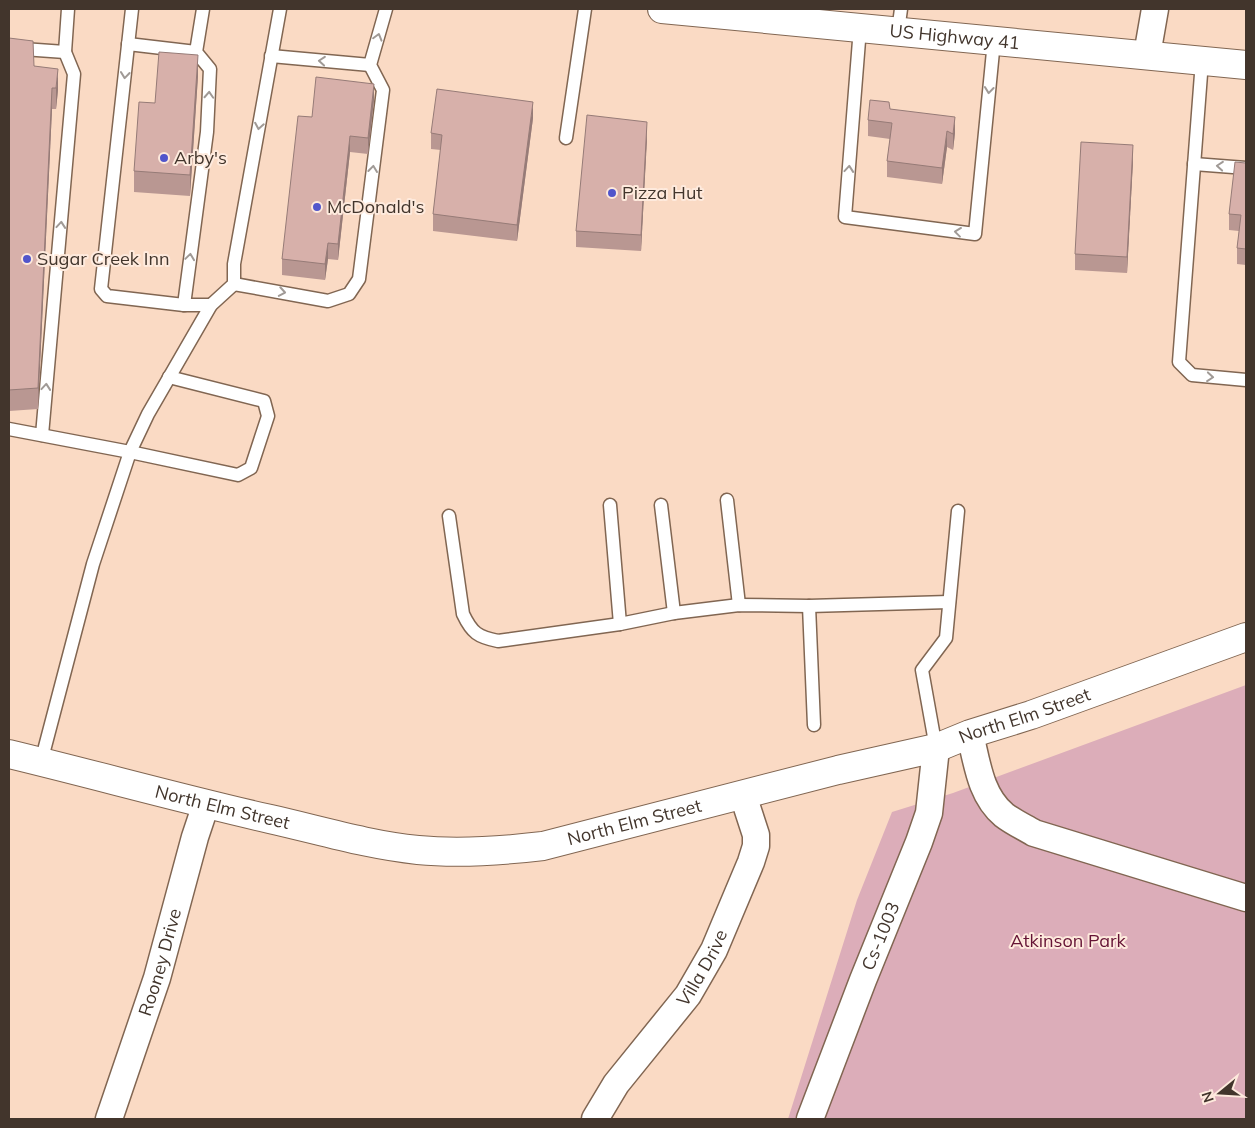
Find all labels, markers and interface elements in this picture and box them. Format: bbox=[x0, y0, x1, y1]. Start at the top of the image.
street label: US Highway 41 bbox=[889, 19, 1021, 54]
one-way arrow bbox=[373, 33, 383, 42]
one-way arrow bbox=[318, 55, 326, 66]
one-way arrow bbox=[119, 71, 130, 79]
one-way arrow bbox=[984, 86, 995, 94]
one-way arrow bbox=[204, 91, 215, 99]
one-way arrow bbox=[254, 121, 264, 130]
place label: Arby's bbox=[174, 146, 227, 169]
marker: Arby's bbox=[158, 152, 170, 164]
one-way arrow bbox=[1216, 161, 1224, 172]
one-way arrow bbox=[367, 165, 378, 173]
one-way arrow bbox=[843, 165, 854, 173]
place label: Pizza Hut bbox=[622, 181, 703, 204]
marker: Pizza Hut bbox=[606, 187, 618, 199]
place label: McDonald's bbox=[327, 195, 424, 218]
marker: McDonald's bbox=[311, 201, 323, 213]
one-way arrow bbox=[55, 221, 66, 229]
one-way arrow bbox=[954, 227, 962, 238]
place label: Sugar Creek Inn bbox=[37, 247, 170, 270]
one-way arrow bbox=[184, 252, 195, 260]
marker: Sugar Creek Inn bbox=[21, 253, 33, 265]
one-way arrow bbox=[278, 287, 286, 297]
one-way arrow bbox=[1207, 371, 1215, 382]
one-way arrow bbox=[40, 382, 51, 390]
street label: North Elm Street bbox=[955, 682, 1093, 748]
street label: North Elm Street bbox=[153, 779, 292, 834]
street label: North Elm Street bbox=[565, 794, 704, 850]
street label: Cs-1003 bbox=[856, 898, 905, 974]
street label: Rooney Drive bbox=[133, 906, 186, 1019]
street label: Villa Drive bbox=[671, 926, 732, 1011]
park label: Atkinson Park bbox=[1010, 929, 1127, 952]
north arrow bbox=[1195, 1068, 1245, 1118]
text: N bbox=[1197, 1089, 1218, 1105]

